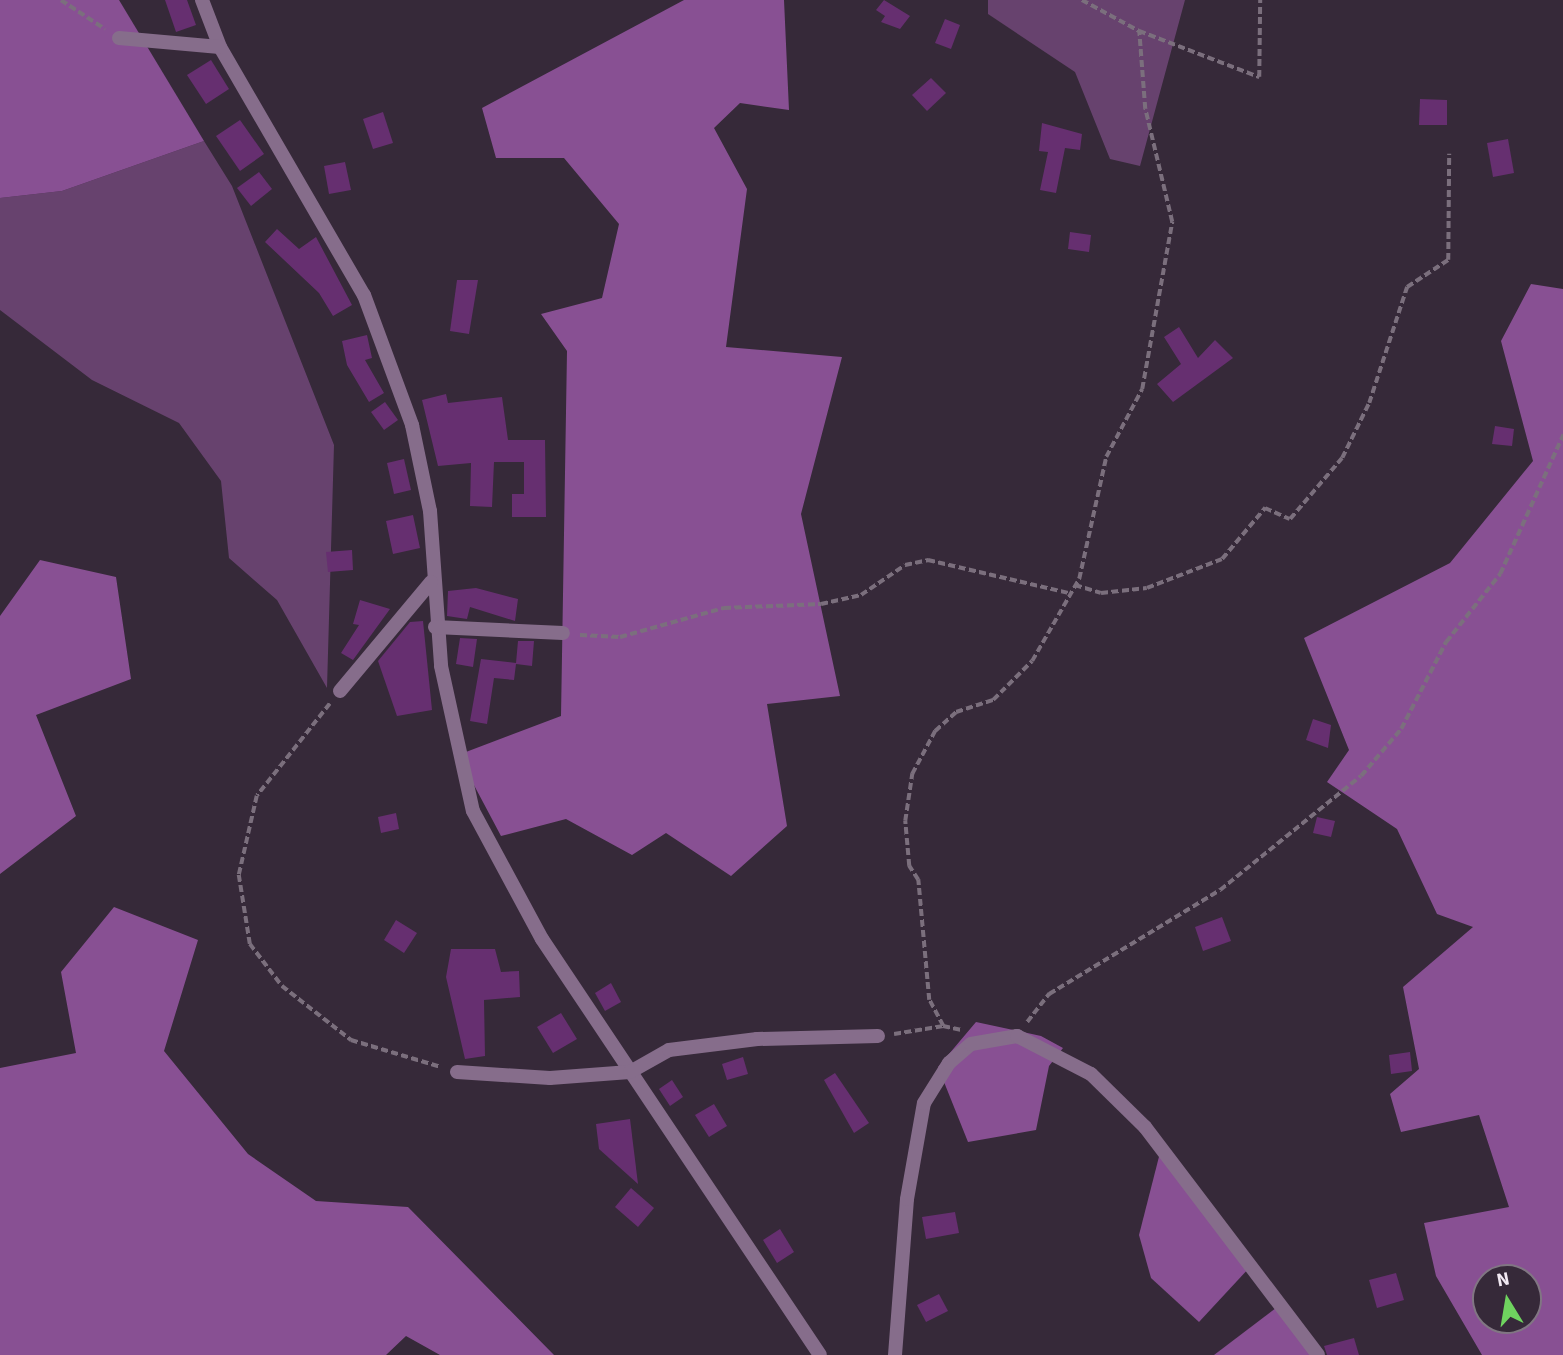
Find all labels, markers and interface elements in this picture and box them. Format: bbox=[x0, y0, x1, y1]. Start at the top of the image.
north arrow bbox=[1472, 1264, 1542, 1334]
text: N bbox=[1494, 1265, 1512, 1294]

